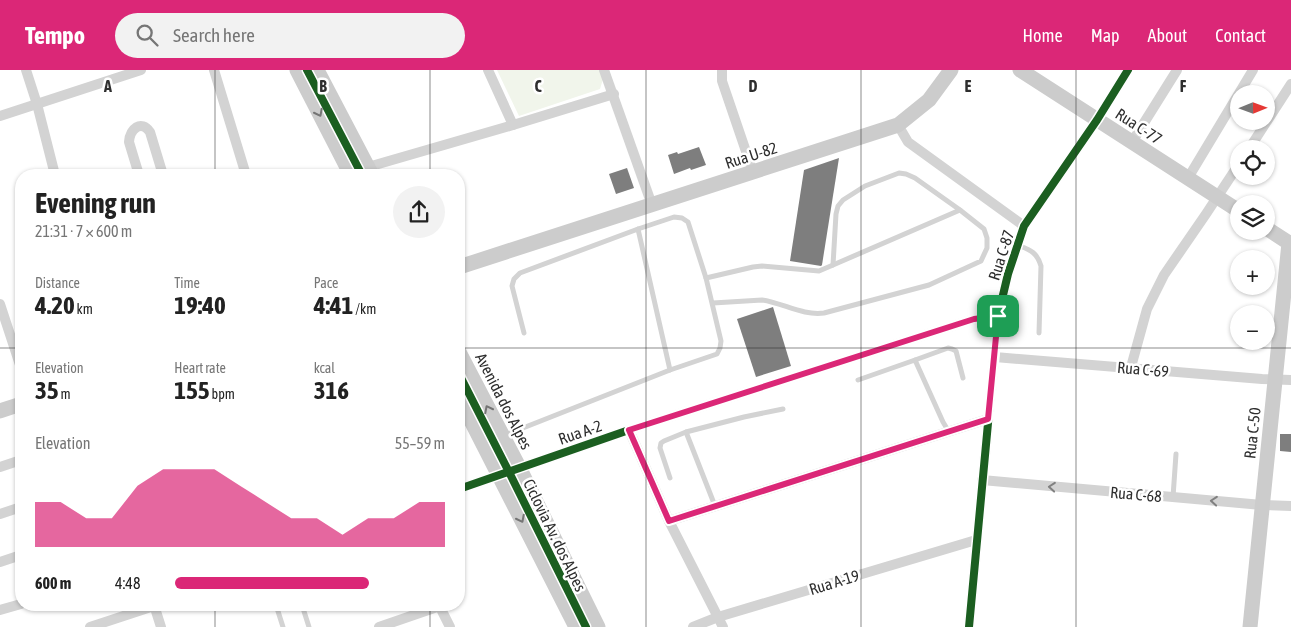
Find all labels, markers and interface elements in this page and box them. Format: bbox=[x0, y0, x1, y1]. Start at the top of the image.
search box bbox=[115, 13, 465, 58]
icon: search bbox=[133, 21, 161, 49]
text: Tempo bbox=[25, 22, 85, 49]
text: Search here bbox=[173, 24, 255, 46]
text: Home bbox=[1023, 25, 1063, 46]
text: Map bbox=[1091, 25, 1120, 46]
text: About bbox=[1148, 25, 1187, 46]
text: Contact bbox=[1215, 25, 1266, 46]
text: A bbox=[103, 77, 112, 95]
text: B bbox=[319, 77, 327, 95]
text: C bbox=[534, 77, 542, 95]
text: D bbox=[749, 77, 758, 95]
text: E bbox=[965, 77, 972, 95]
text: F bbox=[1180, 77, 1187, 95]
north arrow bbox=[1230, 85, 1275, 130]
map controls bbox=[1230, 85, 1275, 350]
street label: Rua C-77 bbox=[1112, 104, 1166, 148]
one-way arrow bbox=[313, 108, 323, 117]
street label: Rua U-82 bbox=[723, 138, 779, 172]
button: locate bbox=[1230, 140, 1275, 185]
button: share bbox=[393, 186, 445, 238]
text: Evening run bbox=[35, 187, 156, 219]
button: layers bbox=[1230, 195, 1275, 240]
text: 21:31 · 7 × 600 m bbox=[35, 222, 132, 240]
street label: Rua C-87 bbox=[984, 228, 1018, 282]
button: + bbox=[1230, 250, 1275, 295]
text: Distance bbox=[35, 275, 80, 291]
text: Time bbox=[174, 275, 200, 291]
text: Pace bbox=[314, 275, 338, 291]
text: 4.20 bbox=[35, 291, 75, 319]
text: 19:40 bbox=[174, 291, 226, 319]
text: 4:41 bbox=[314, 291, 353, 319]
pin bbox=[977, 295, 1019, 337]
text: km bbox=[75, 301, 93, 317]
text: /km bbox=[353, 301, 376, 317]
icon: arrive bbox=[984, 302, 1012, 330]
button: − bbox=[1230, 305, 1275, 350]
street label: Avenida dos Alpes bbox=[471, 350, 536, 453]
street label: Rua C-69 bbox=[1117, 358, 1169, 380]
text: Elevation bbox=[35, 360, 84, 376]
text: Heart rate bbox=[174, 360, 226, 376]
text: kcal bbox=[314, 360, 335, 376]
text: 35 bbox=[35, 376, 59, 404]
text: 155 bbox=[174, 376, 210, 404]
text: 316 bbox=[314, 376, 349, 404]
text: m bbox=[59, 386, 71, 402]
text: bpm bbox=[210, 386, 235, 402]
one-way arrow bbox=[484, 405, 494, 414]
street label: Rua C-50 bbox=[1240, 406, 1264, 460]
street label: Rua A-2 bbox=[556, 416, 604, 448]
text: Elevation bbox=[35, 434, 90, 452]
text: 55–59 m bbox=[395, 434, 445, 452]
street label: Ciclovia Av. dos Alpes bbox=[519, 476, 590, 595]
one-way arrow bbox=[1047, 481, 1055, 492]
street label: Rua C-68 bbox=[1110, 483, 1162, 505]
one-way arrow bbox=[1209, 496, 1217, 507]
one-way arrow bbox=[515, 514, 525, 523]
street label: Rua A-19 bbox=[807, 566, 861, 598]
text: 600 m bbox=[35, 574, 71, 592]
text: 4:48 bbox=[115, 574, 140, 592]

